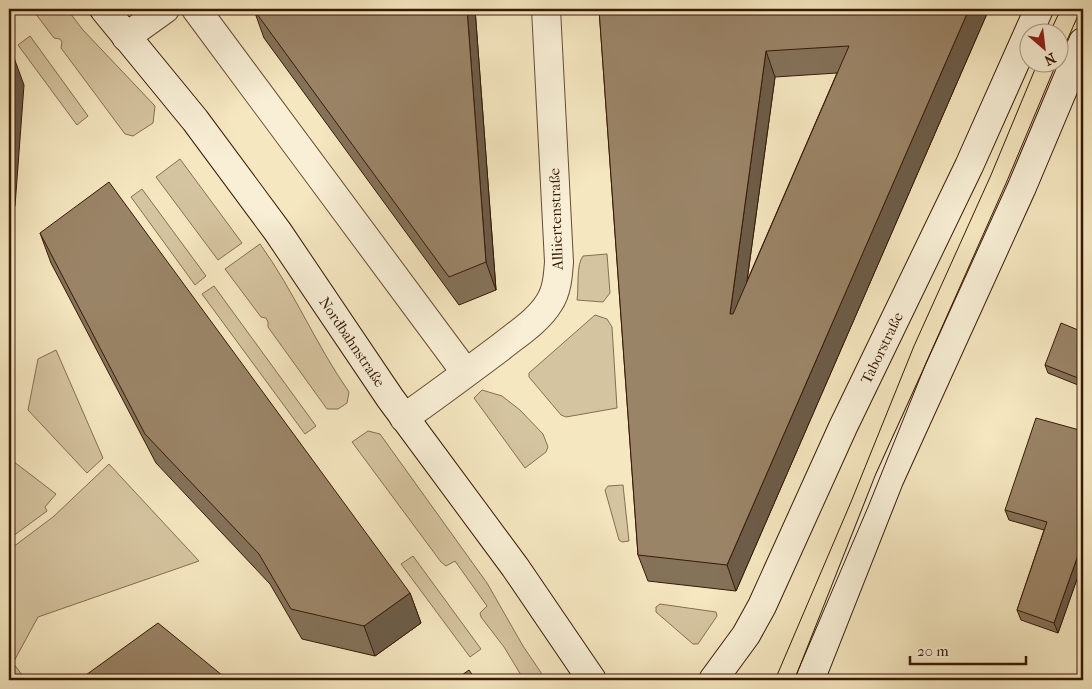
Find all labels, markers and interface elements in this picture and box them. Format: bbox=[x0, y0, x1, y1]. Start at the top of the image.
north arrow bbox=[1020, 22, 1070, 72]
text: N bbox=[1041, 49, 1059, 69]
street label: Alliiertenstraße bbox=[545, 167, 567, 271]
street label: Nordbahnstraße bbox=[315, 294, 389, 391]
street label: Taborstraße bbox=[857, 309, 907, 387]
scale bar bbox=[910, 634, 1026, 666]
text: 20 m bbox=[917, 642, 949, 660]

